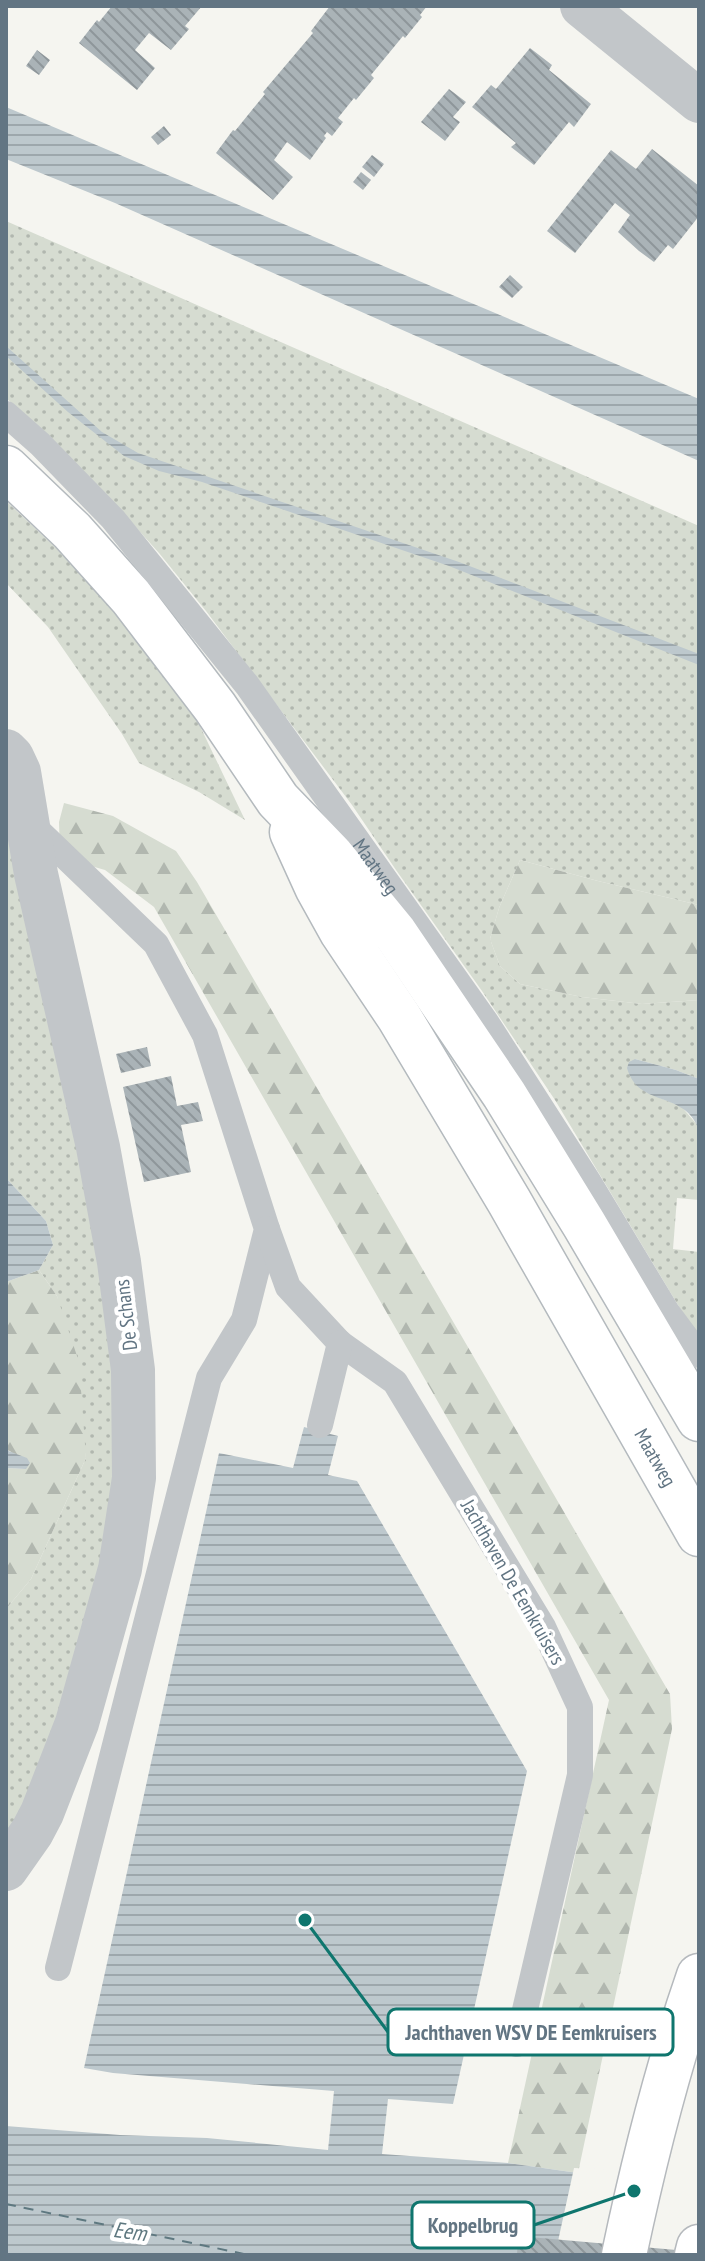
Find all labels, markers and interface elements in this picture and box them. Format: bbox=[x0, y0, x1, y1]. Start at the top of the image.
street label: Maatweg bbox=[347, 834, 405, 900]
street label: De Schans bbox=[109, 1278, 143, 1352]
street label: Maatweg bbox=[629, 1424, 682, 1491]
street label: Jachthaven De Eemkruisers bbox=[455, 1494, 571, 1669]
callout: Jachthaven WSV DE Eemkruisers bbox=[388, 2009, 673, 2055]
text: Jachthaven WSV DE Eemkruisers bbox=[404, 2018, 657, 2046]
callout: Koppelbrug bbox=[412, 2202, 534, 2248]
text: Koppelbrug bbox=[428, 2211, 518, 2239]
water label: Eem bbox=[112, 2215, 150, 2247]

